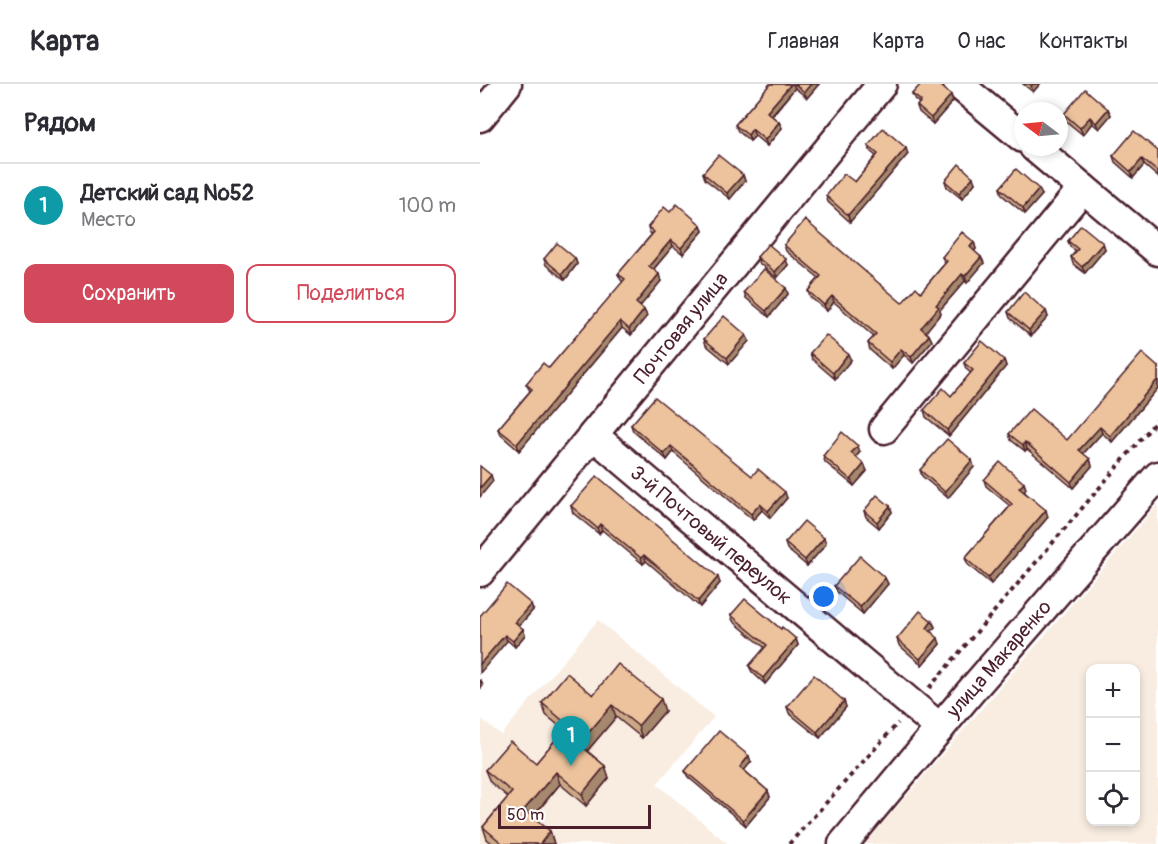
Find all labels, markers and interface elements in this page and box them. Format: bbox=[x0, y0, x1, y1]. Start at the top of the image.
text: Карта bbox=[30, 24, 99, 59]
text: Главная bbox=[768, 28, 839, 55]
text: Карта bbox=[872, 28, 924, 55]
text: О нас bbox=[957, 28, 1006, 55]
text: Контакты bbox=[1039, 28, 1128, 55]
north arrow bbox=[1014, 102, 1068, 156]
text: Рядом bbox=[24, 107, 96, 139]
text: Детский сад №52 bbox=[81, 179, 254, 207]
text: 1 bbox=[40, 193, 47, 218]
text: 100 m bbox=[399, 193, 456, 218]
text: Место bbox=[81, 207, 136, 232]
button: Сохранить bbox=[24, 264, 234, 323]
button: Поделиться bbox=[246, 264, 456, 323]
street label: Почтовая улица bbox=[628, 267, 734, 389]
street label: 3-й Почтовый переулок bbox=[625, 460, 797, 610]
your location bbox=[809, 582, 838, 611]
street label: улица Макаренко bbox=[940, 595, 1057, 724]
map controls bbox=[1086, 664, 1140, 826]
button: + bbox=[1086, 664, 1140, 718]
pin: 1 bbox=[552, 716, 590, 766]
button: − bbox=[1086, 718, 1140, 772]
button: locate bbox=[1086, 772, 1140, 826]
scale bar bbox=[498, 802, 651, 830]
text: 50 m bbox=[507, 805, 544, 825]

